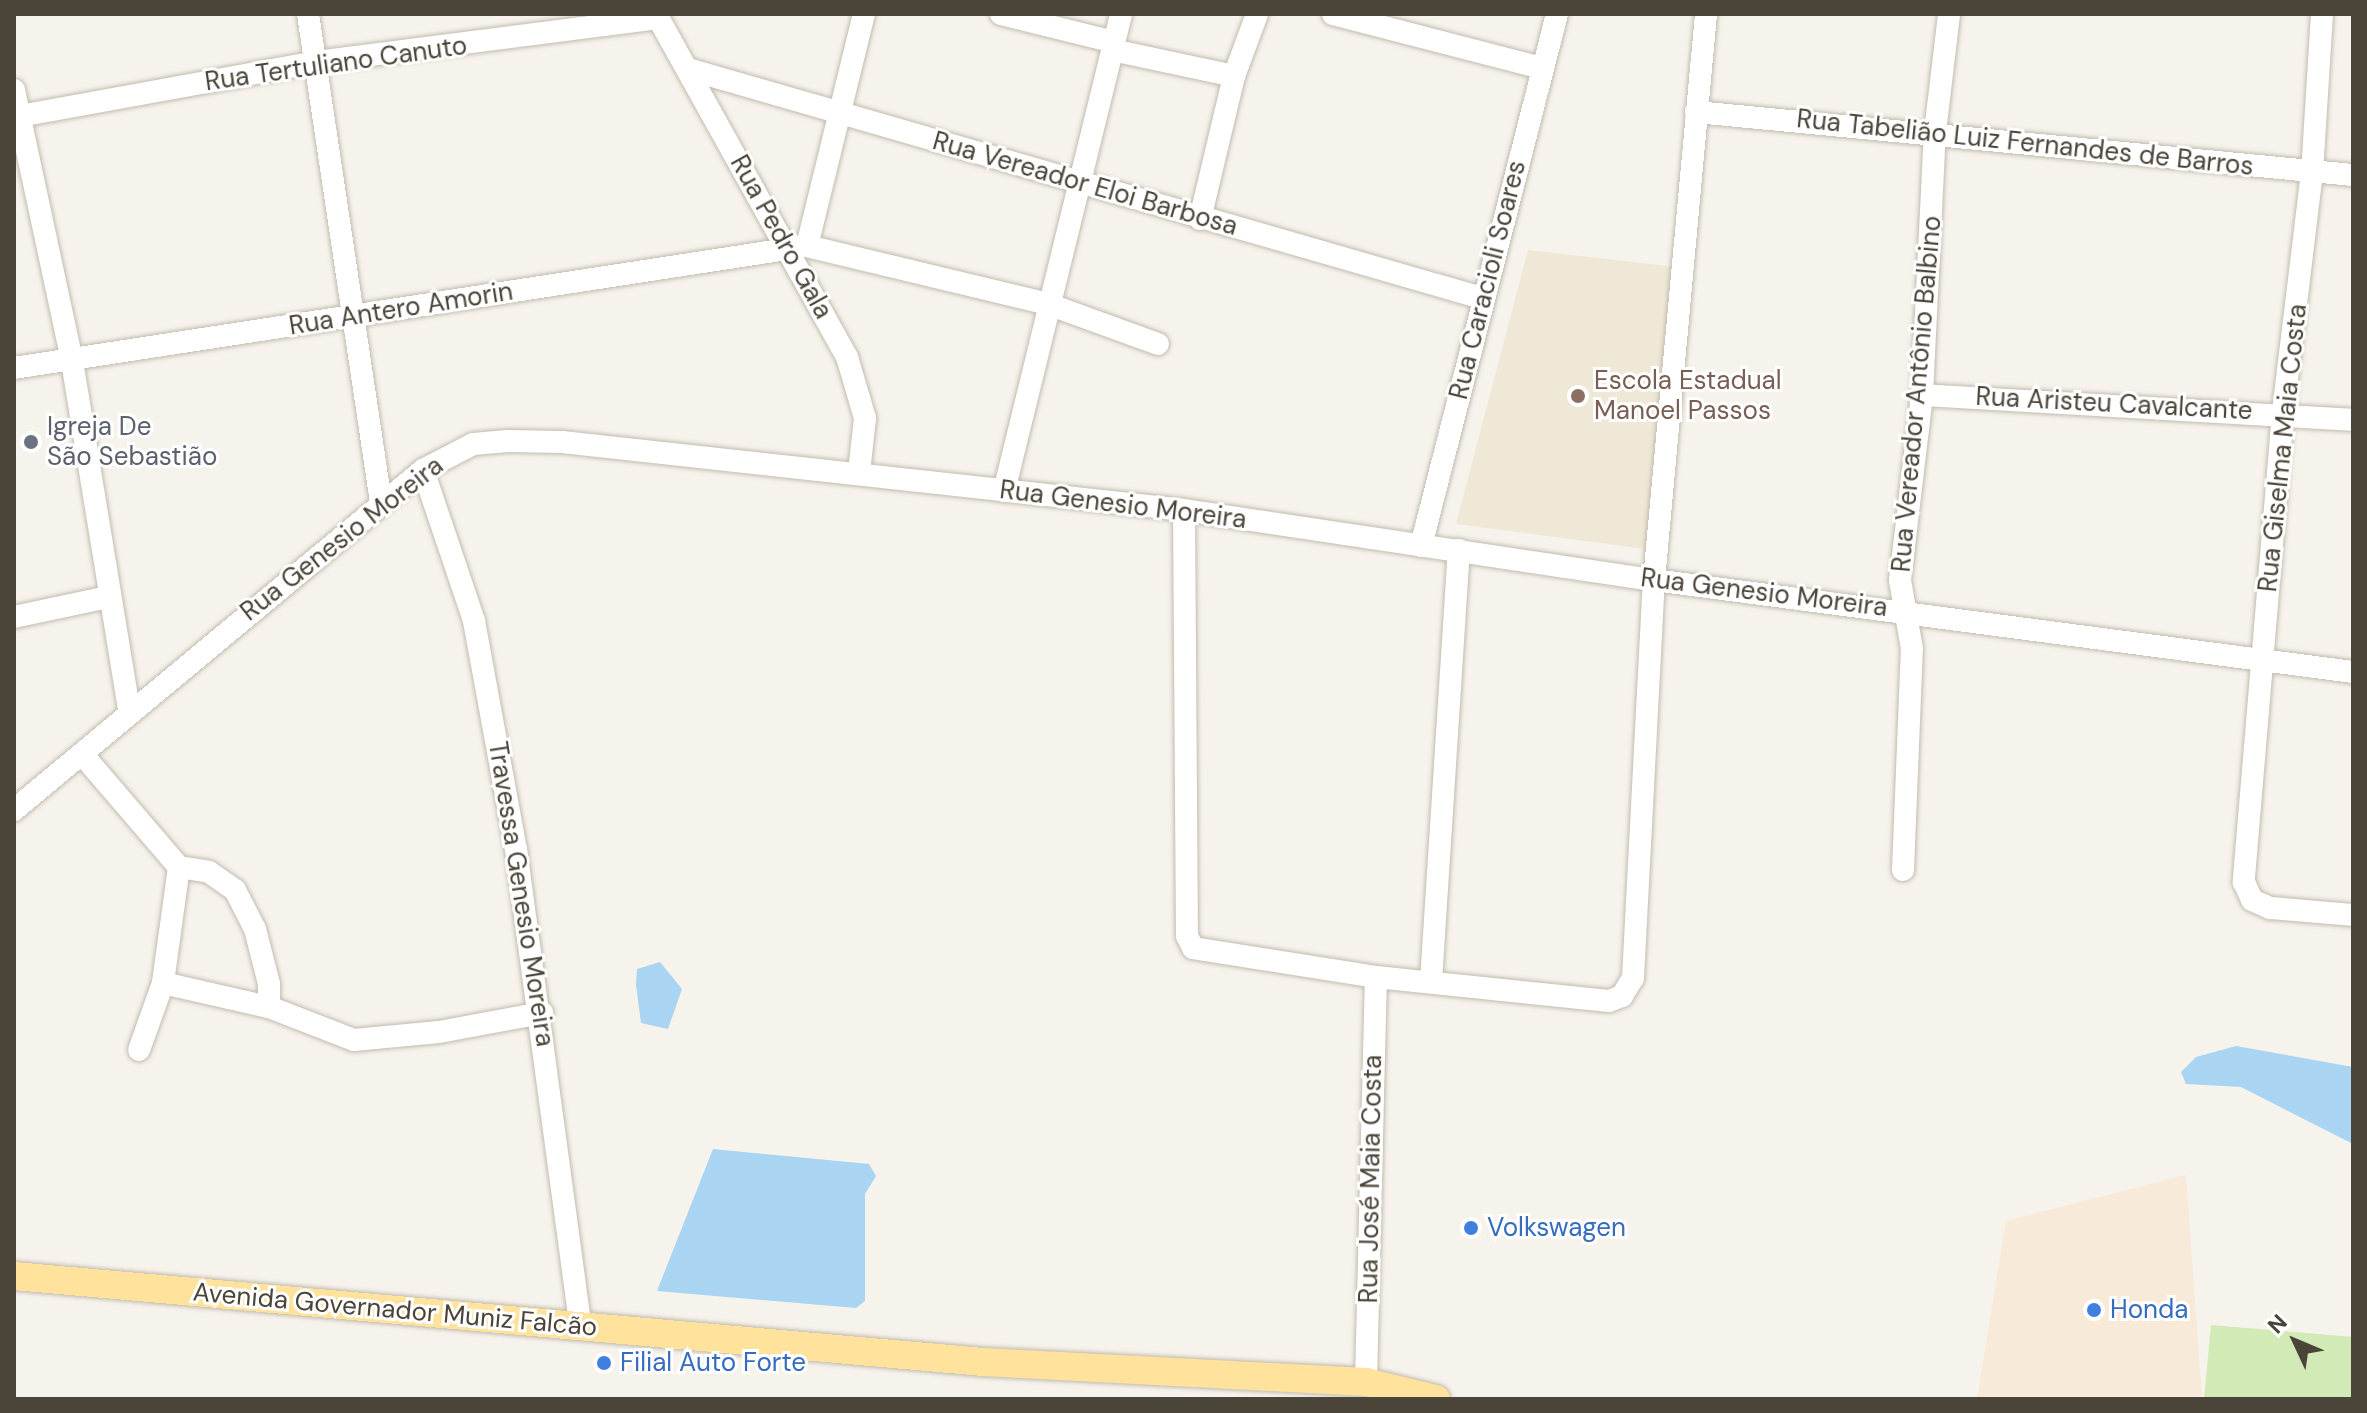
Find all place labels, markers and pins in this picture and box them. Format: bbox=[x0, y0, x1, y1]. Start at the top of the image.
place label: Escola Estadual Manoel Passos bbox=[1594, 365, 1782, 426]
marker: Escola Estadual Manoel Passos bbox=[1569, 387, 1587, 405]
place label: Igreja De São Sebastião bbox=[47, 411, 217, 472]
marker: Igreja De São Sebastião bbox=[22, 433, 40, 451]
place label: Volkswagen bbox=[1487, 1212, 1626, 1244]
marker: Volkswagen bbox=[1462, 1219, 1480, 1237]
place label: Honda bbox=[2110, 1294, 2188, 1326]
marker: Honda bbox=[2085, 1301, 2103, 1319]
place label: Filial Auto Forte bbox=[620, 1347, 806, 1379]
marker: Filial Auto Forte bbox=[595, 1354, 613, 1372]

